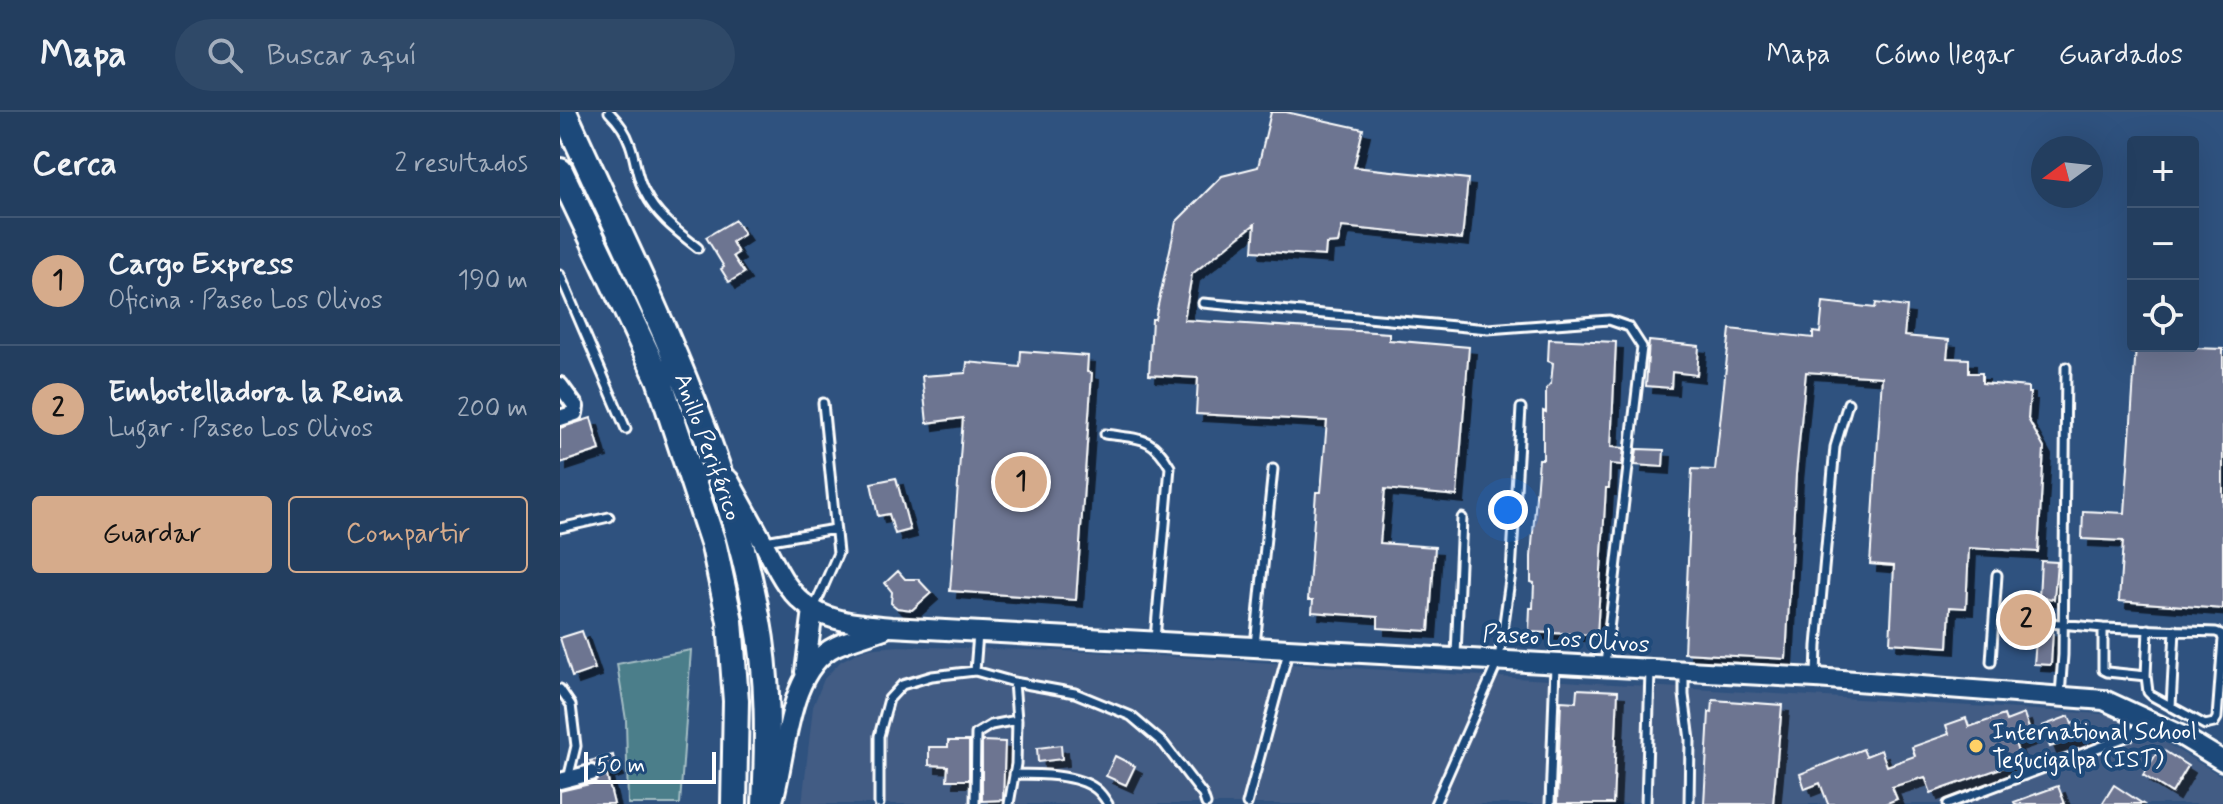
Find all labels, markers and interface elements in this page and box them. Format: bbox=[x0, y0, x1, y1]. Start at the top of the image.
search box bbox=[175, 19, 735, 91]
text: Mapa bbox=[40, 31, 127, 80]
icon: search bbox=[203, 33, 247, 77]
text: Buscar aquí bbox=[267, 36, 417, 75]
text: Mapa bbox=[1767, 37, 1830, 74]
text: Cómo llegar bbox=[1874, 37, 2014, 74]
text: Guardados bbox=[2058, 37, 2183, 74]
north arrow bbox=[2031, 136, 2103, 208]
map controls bbox=[2127, 136, 2199, 352]
button: + bbox=[2127, 136, 2199, 208]
text: Cerca bbox=[32, 142, 117, 187]
text: 2 resultados bbox=[395, 147, 528, 181]
button: − bbox=[2127, 208, 2199, 280]
text: Cargo Express bbox=[108, 245, 293, 284]
text: 1 bbox=[52, 264, 64, 298]
text: 190 m bbox=[458, 264, 528, 298]
button: locate bbox=[2127, 280, 2199, 352]
text: Oficina · Paseo Los Olivos bbox=[108, 284, 383, 318]
street label: Anillo Periférico bbox=[666, 369, 748, 525]
text: Embotelladora la Reina bbox=[108, 373, 404, 412]
text: 2 bbox=[52, 392, 64, 426]
text: 200 m bbox=[457, 392, 528, 426]
text: Lugar · Paseo Los Olivos bbox=[108, 412, 373, 446]
pin: 1 bbox=[995, 452, 1047, 512]
your location bbox=[1488, 490, 1528, 530]
button: Guardar bbox=[32, 496, 272, 573]
button: Compartir bbox=[288, 496, 528, 573]
pin: 2 bbox=[2000, 590, 2052, 650]
street label: Paseo Los Olivos bbox=[1482, 619, 1651, 661]
place label: International School Tegucigalpa (IST) bbox=[1992, 717, 2197, 779]
marker: International School Tegucigalpa (IST) bbox=[1967, 737, 1985, 755]
scale bar bbox=[584, 748, 716, 784]
text: 50 m bbox=[596, 752, 645, 780]

